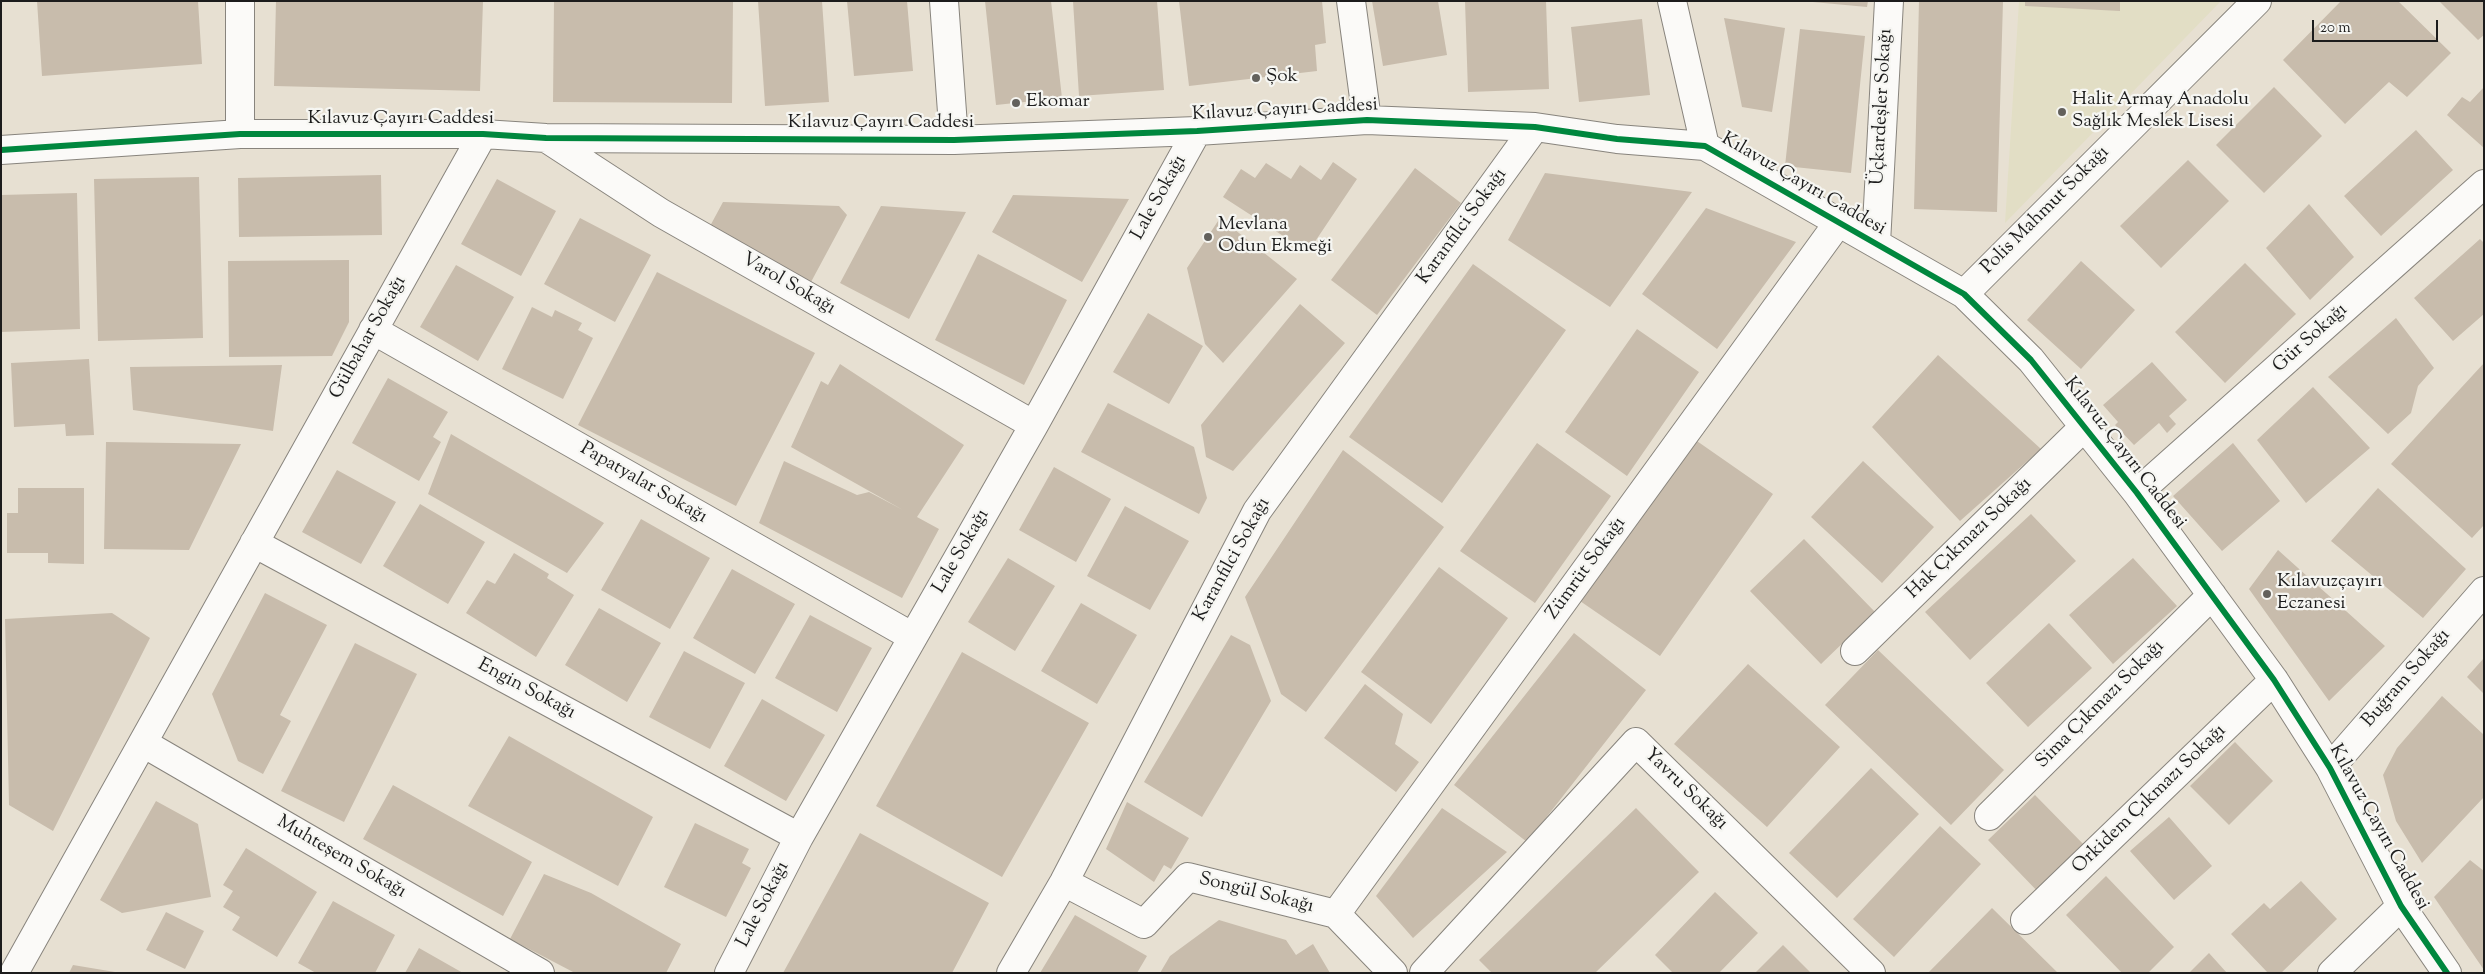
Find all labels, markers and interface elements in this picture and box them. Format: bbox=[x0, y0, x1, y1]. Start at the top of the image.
scale bar bbox=[2315, 10, 2441, 42]
text: 20 m bbox=[2320, 18, 2351, 39]
street label: Üçkardeşler Sokağı bbox=[1868, 28, 1898, 186]
place label: Şok bbox=[1266, 67, 1298, 89]
marker: Şok bbox=[1250, 72, 1262, 84]
place label: Halit Armay Anadolu Sağlık Meslek Lisesi bbox=[2072, 90, 2249, 134]
place label: Ekomar bbox=[1026, 92, 1090, 114]
street label: Kılavuz Çayırı Caddesi bbox=[1191, 95, 1379, 127]
marker: Ekomar bbox=[1010, 97, 1022, 109]
marker: Halit Armay Anadolu Sağlık Meslek Lisesi bbox=[2056, 106, 2068, 118]
street label: Kılavuz Çayırı Caddesi bbox=[308, 109, 494, 131]
street label: Kılavuz Çayırı Caddesi bbox=[788, 113, 974, 135]
street label: Kılavuz Çayırı Caddesi bbox=[1717, 129, 1889, 241]
street label: Polis Mahmut Sokağı bbox=[1977, 142, 2115, 280]
street label: Lale Sokağı bbox=[1127, 152, 1193, 244]
street label: Karanfilci Sokağı bbox=[1413, 164, 1513, 290]
place label: Mevlana Odun Ekmeği bbox=[1218, 215, 1332, 259]
marker: Mevlana Odun Ekmeği bbox=[1202, 231, 1214, 243]
street label: Varol Sokağı bbox=[737, 249, 839, 321]
street label: Gülbahar Sokağı bbox=[326, 273, 412, 403]
street label: Gür Sokağı bbox=[2269, 299, 2353, 379]
street label: Kılavuz Çayırı Caddesi bbox=[2058, 374, 2190, 534]
street label: Papatyalar Sokağı bbox=[575, 438, 711, 530]
street label: Hak Çıkmazı Sokağı bbox=[1903, 473, 2037, 605]
street label: Karanfilci Sokağı bbox=[1190, 494, 1276, 626]
street label: Lale Sokağı bbox=[929, 506, 995, 598]
street label: Zümrüt Sokağı bbox=[1542, 513, 1632, 625]
place label: Kılavuzçayırı Eczanesi bbox=[2277, 572, 2382, 616]
marker: Kılavuzçayırı Eczanesi bbox=[2261, 588, 2273, 600]
street label: Buğram Sokağı bbox=[2358, 625, 2456, 733]
street label: Sima Çıkmazı Sokağı bbox=[2032, 636, 2170, 774]
street label: Engin Sokağı bbox=[473, 655, 579, 725]
street label: Orkidem Çıkmazı Sokağı bbox=[2068, 721, 2232, 879]
street label: Kılavuz Çayırı Caddesi bbox=[2323, 741, 2433, 915]
street label: Yavru Sokağı bbox=[1638, 744, 1732, 836]
street label: Muhteşem Sokağı bbox=[272, 812, 410, 904]
street label: Lale Sokağı bbox=[733, 858, 795, 952]
street label: Songül Sokağı bbox=[1196, 869, 1316, 919]

